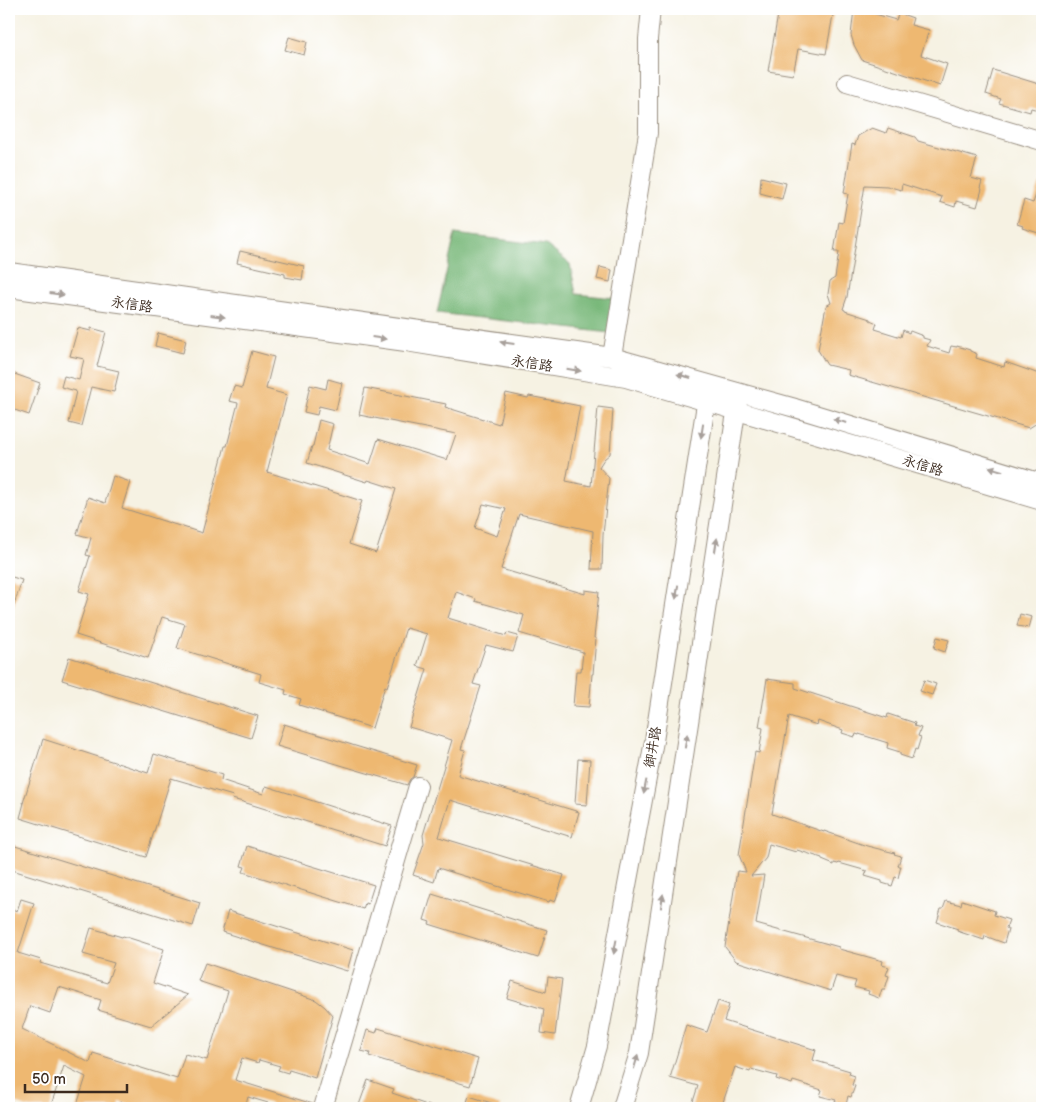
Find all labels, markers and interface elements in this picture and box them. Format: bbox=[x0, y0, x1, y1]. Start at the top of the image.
one-way arrow bbox=[49, 290, 65, 298]
street label: 永信路 bbox=[110, 293, 154, 316]
one-way arrow bbox=[210, 312, 226, 320]
one-way arrow bbox=[371, 335, 387, 343]
one-way arrow bbox=[499, 338, 515, 346]
street label: 永信路 bbox=[510, 352, 554, 375]
one-way arrow bbox=[566, 366, 582, 374]
one-way arrow bbox=[676, 372, 691, 380]
one-way arrow bbox=[833, 417, 848, 425]
one-way arrow bbox=[697, 424, 705, 440]
street label: 永信路 bbox=[900, 451, 945, 480]
one-way arrow bbox=[988, 464, 1003, 472]
one-way arrow bbox=[712, 537, 720, 553]
one-way arrow bbox=[672, 584, 680, 600]
street label: 御井路 bbox=[640, 725, 665, 769]
one-way arrow bbox=[682, 732, 690, 748]
one-way arrow bbox=[641, 779, 649, 794]
one-way arrow bbox=[658, 893, 666, 909]
one-way arrow bbox=[611, 939, 619, 955]
one-way arrow bbox=[632, 1054, 640, 1069]
scale bar bbox=[25, 1062, 128, 1094]
text: 50 m bbox=[32, 1070, 66, 1089]

